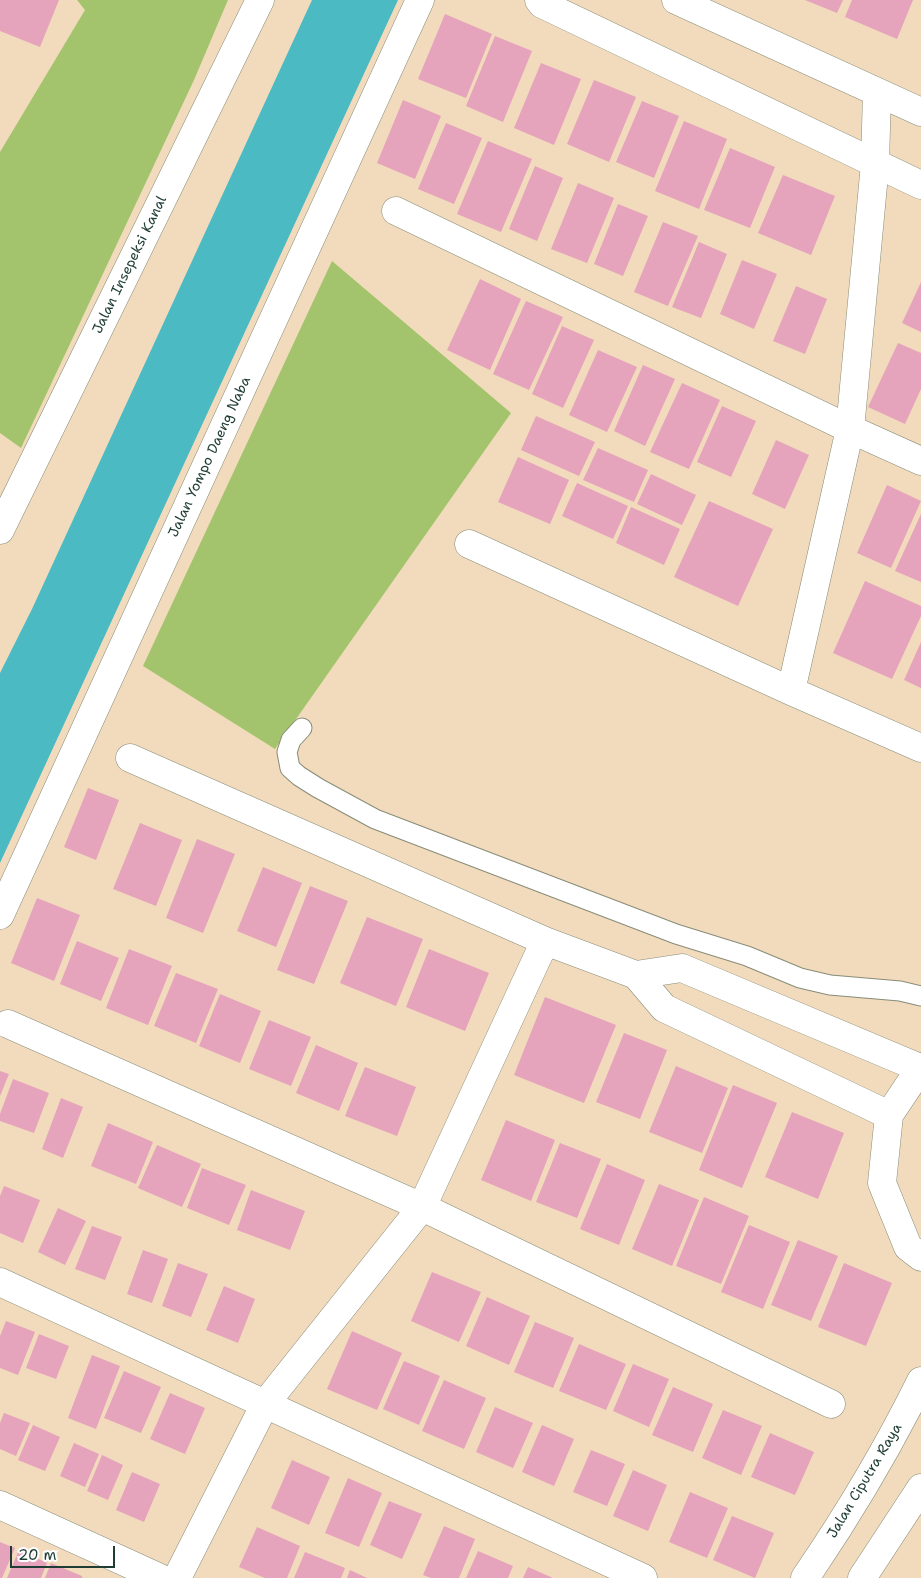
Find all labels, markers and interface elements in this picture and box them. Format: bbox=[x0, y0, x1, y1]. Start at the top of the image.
street label: Jalan Insepeksi Kanal bbox=[89, 193, 171, 337]
street label: Jalan Yompo Daeng Naba bbox=[165, 374, 255, 540]
street label: Jalan Ciputra Raya bbox=[824, 1421, 906, 1541]
scale bar bbox=[12, 1536, 118, 1568]
text: 20 m bbox=[18, 1545, 57, 1565]

